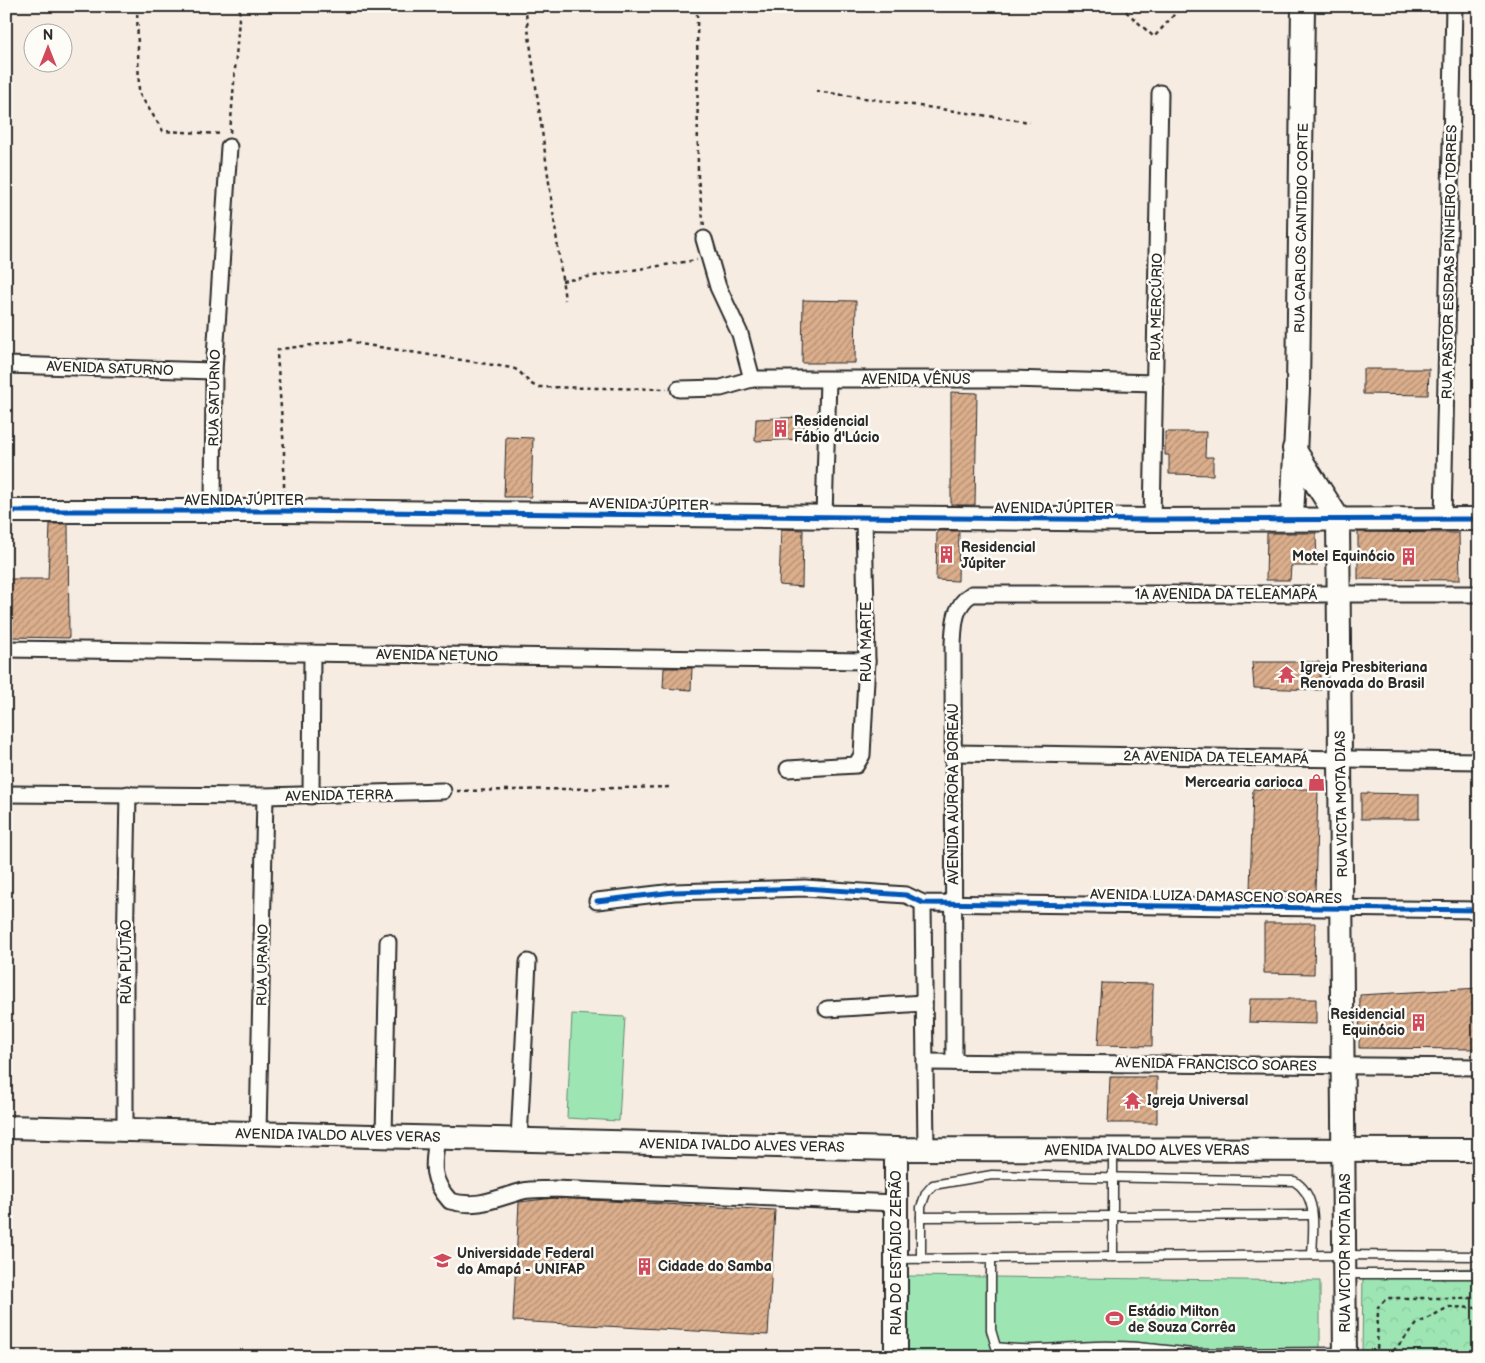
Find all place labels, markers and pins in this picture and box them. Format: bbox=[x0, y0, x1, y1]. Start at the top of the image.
place label: Residencial Fábio d'Lúcio bbox=[794, 413, 879, 446]
building icon: Residencial Fábio d'Lúcio bbox=[770, 419, 790, 439]
place label: Residencial Júpiter bbox=[961, 539, 1036, 572]
building icon: Residencial Júpiter bbox=[937, 545, 957, 565]
building icon: Motel Equinócio bbox=[1399, 546, 1419, 566]
place label: Motel Equinócio bbox=[1292, 548, 1395, 565]
place label: Igreja Presbiteriana Renovada do Brasil bbox=[1300, 659, 1428, 692]
temple icon: Igreja Presbiteriana Renovada do Brasil bbox=[1276, 665, 1296, 685]
shop icon: Mercearia carioca bbox=[1307, 772, 1327, 792]
place label: Mercearia carioca bbox=[1185, 774, 1303, 791]
place label: Residencial Equinócio bbox=[1330, 1006, 1405, 1039]
building icon: Residencial Equinócio bbox=[1409, 1012, 1429, 1032]
temple icon: Igreja Universal bbox=[1123, 1090, 1143, 1110]
place label: Igreja Universal bbox=[1147, 1092, 1248, 1109]
place label: Universidade Federal do Amapá - UNIFAP bbox=[457, 1245, 594, 1278]
school or university icon: Universidade Federal do Amapá - UNIFAP bbox=[433, 1251, 453, 1271]
building icon: Cidade do Samba bbox=[634, 1256, 654, 1276]
place label: Cidade do Samba bbox=[658, 1258, 772, 1275]
place label: Estádio Milton de Souza Corrêa bbox=[1128, 1303, 1236, 1336]
sports icon: Estádio Milton de Souza Corrêa bbox=[1104, 1309, 1124, 1329]

